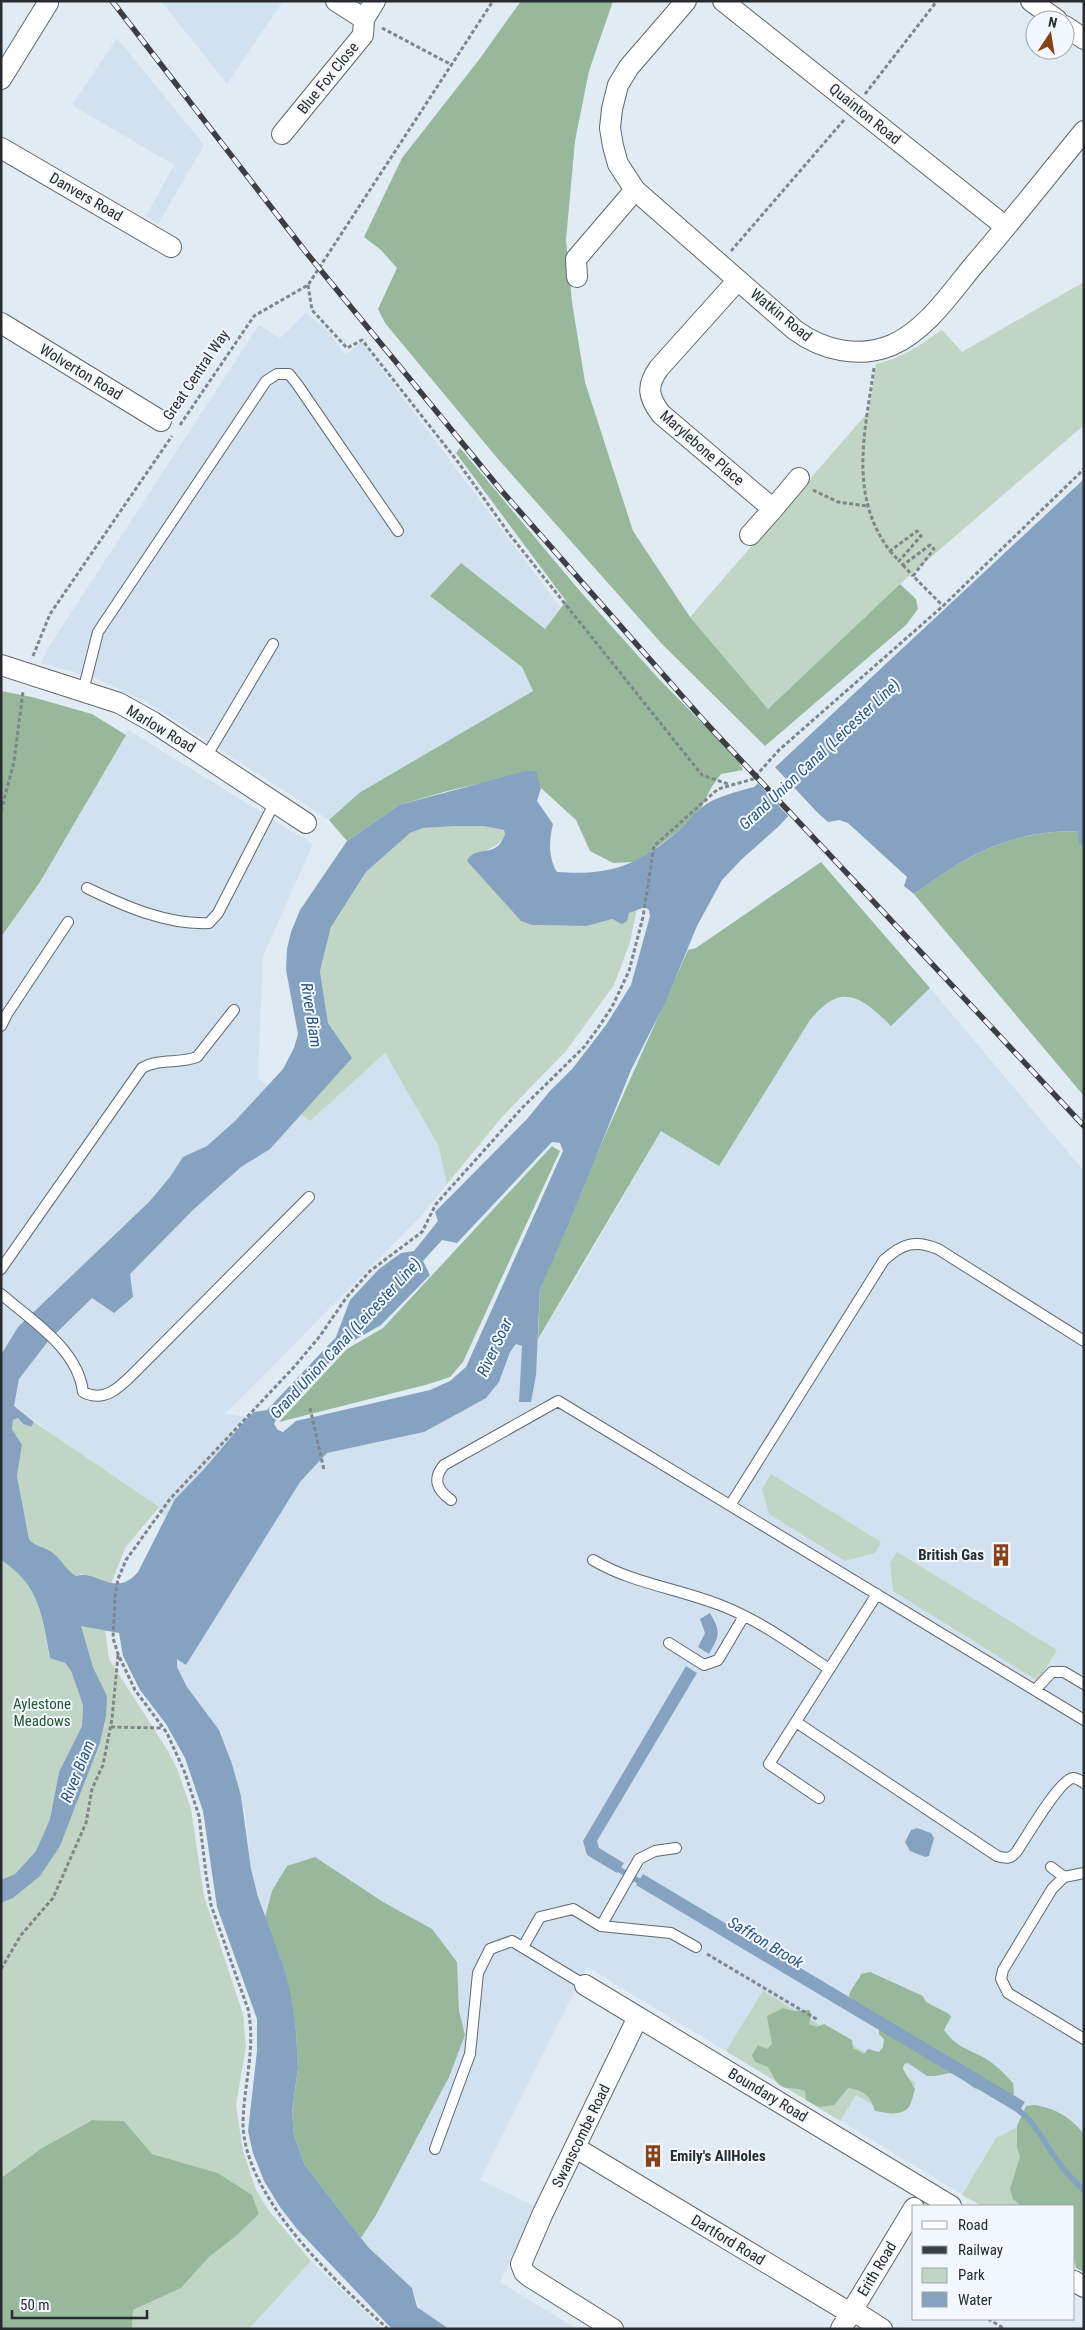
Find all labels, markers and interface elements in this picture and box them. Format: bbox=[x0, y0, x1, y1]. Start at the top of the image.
north arrow bbox=[1025, 10, 1075, 60]
text: N bbox=[1047, 14, 1059, 31]
street label: Blue Fox Close bbox=[294, 38, 362, 118]
street label: Quainton Road bbox=[826, 80, 904, 148]
street label: Danvers Road bbox=[46, 169, 126, 225]
street label: Watkin Road bbox=[747, 285, 815, 345]
street label: Great Central Way bbox=[159, 326, 233, 424]
street label: Wolverton Road bbox=[36, 340, 126, 404]
street label: Marylebone Place bbox=[656, 407, 748, 489]
water label: Grand Union Canal (Leicester Line) bbox=[735, 675, 904, 834]
street label: Marlow Road bbox=[123, 701, 199, 757]
water label: River Biam bbox=[297, 981, 326, 1049]
water label: Grand Union Canal (Leicester Line) bbox=[266, 1254, 425, 1423]
water label: River Soar bbox=[473, 1314, 517, 1379]
building icon: British Gas bbox=[988, 1542, 1014, 1568]
place label: British Gas bbox=[918, 1546, 984, 1564]
park label: Aylestone Meadows bbox=[13, 1695, 71, 1730]
water label: River Biam bbox=[56, 1737, 98, 1805]
water label: Saffron Brook bbox=[725, 1913, 808, 1973]
street label: Boundary Road bbox=[725, 2064, 811, 2126]
street label: Swanscombe Road bbox=[548, 2081, 614, 2191]
building icon: Emily's AllHoles bbox=[640, 2143, 666, 2169]
place label: Emily's AllHoles bbox=[670, 2147, 766, 2165]
legend bbox=[912, 2205, 1075, 2320]
street label: Dartford Road bbox=[688, 2211, 768, 2269]
text: Road bbox=[958, 2216, 988, 2234]
street label: Erith Road bbox=[854, 2238, 900, 2300]
text: Railway bbox=[958, 2241, 1003, 2259]
text: Park bbox=[958, 2266, 985, 2284]
scale bar bbox=[12, 2288, 148, 2320]
text: Water bbox=[958, 2291, 993, 2309]
text: 50 m bbox=[20, 2296, 50, 2314]

